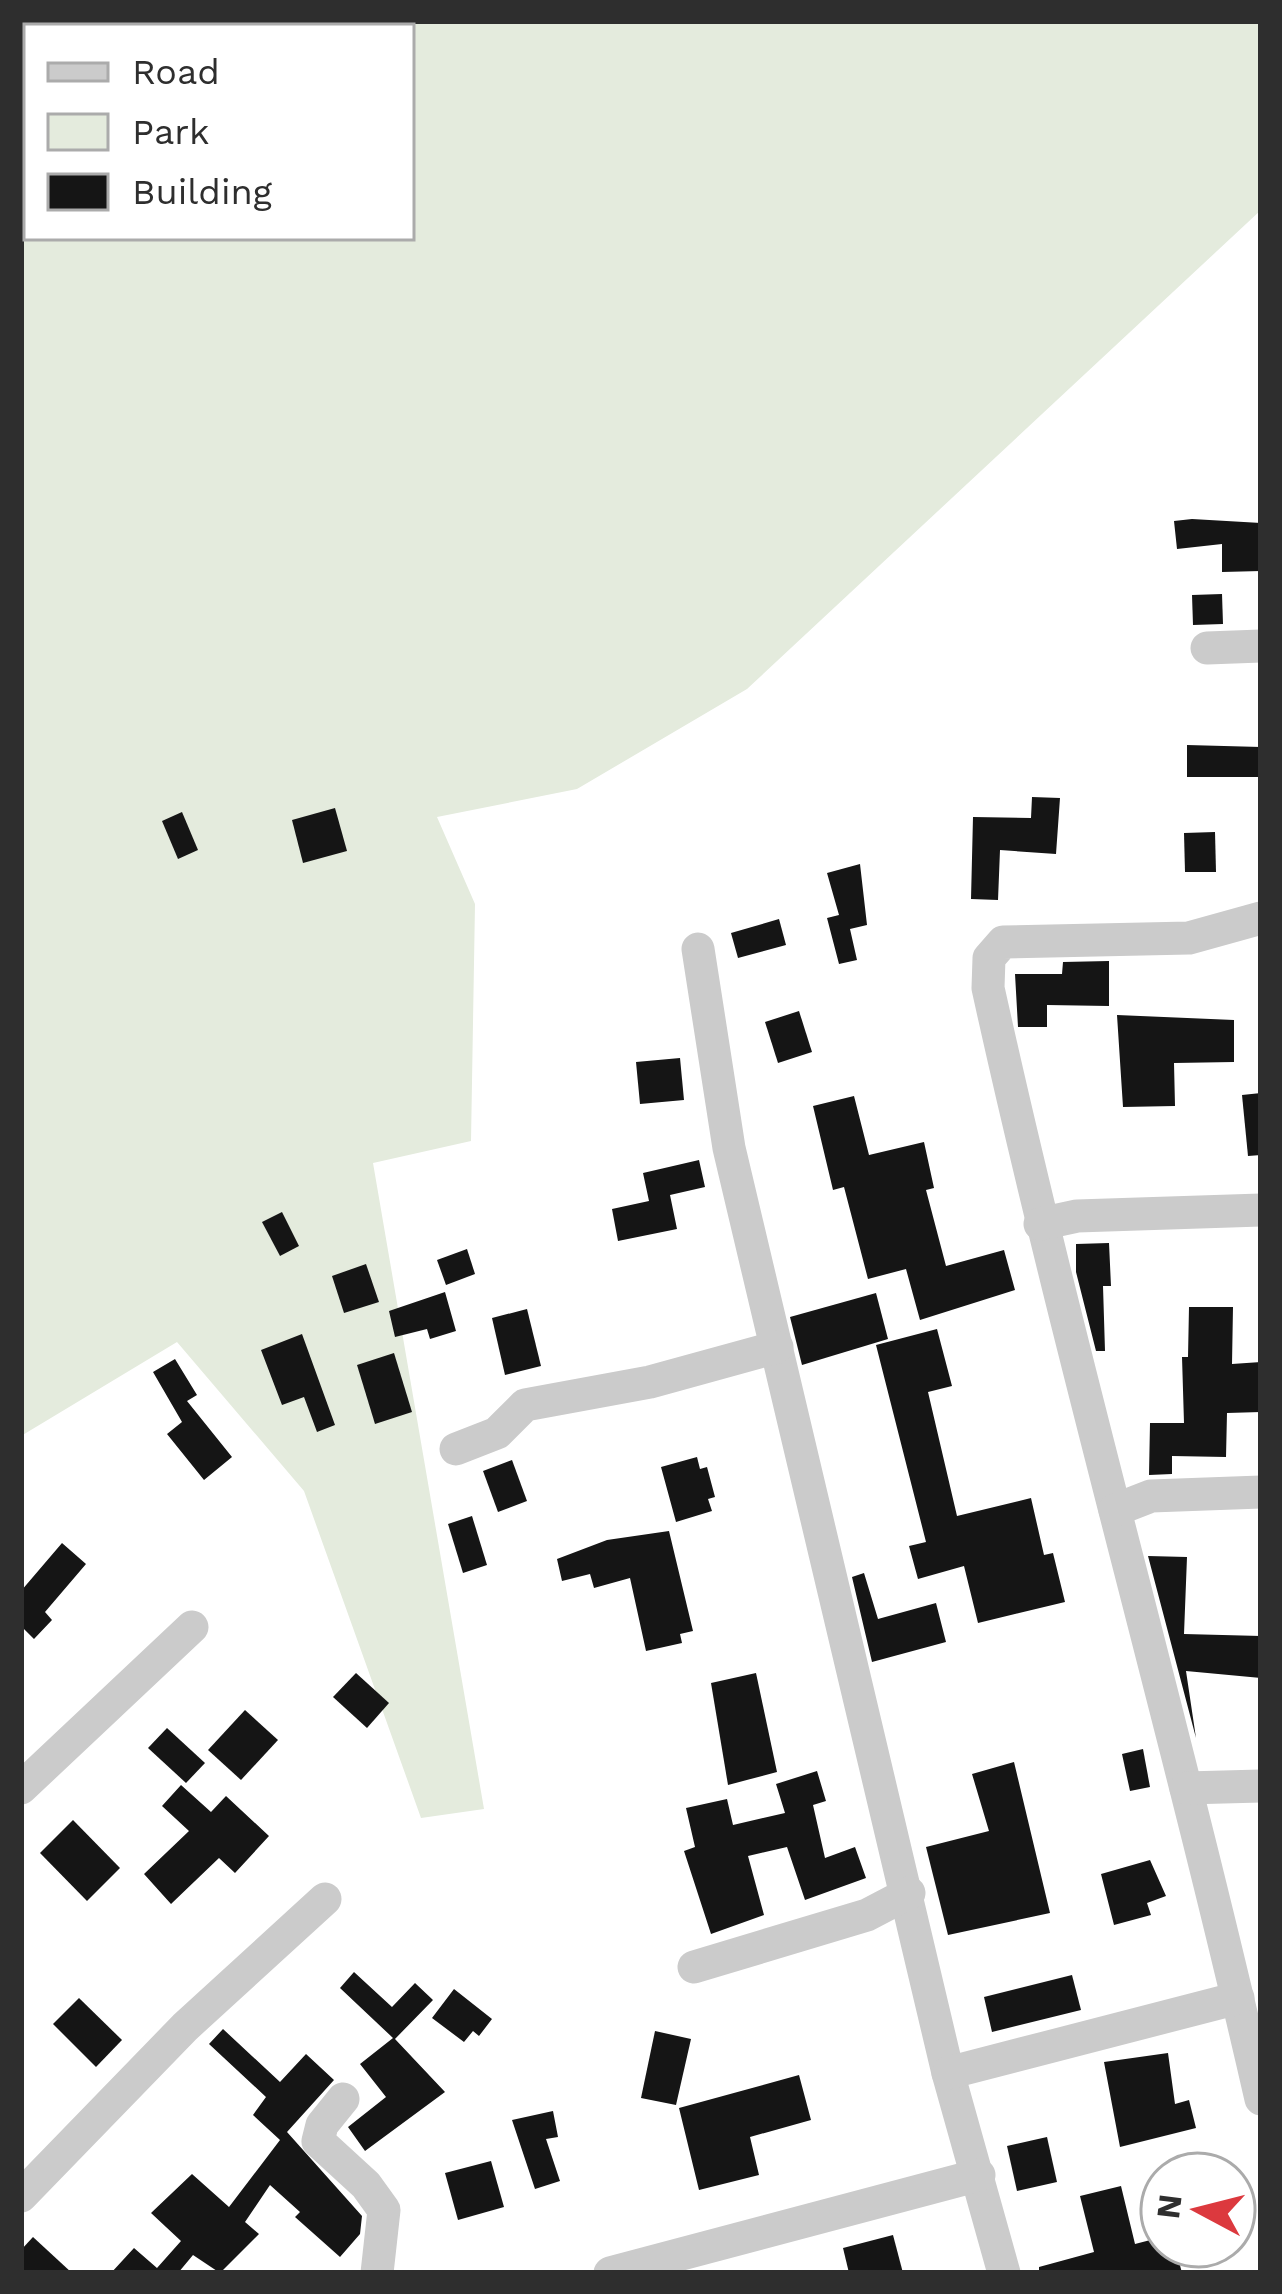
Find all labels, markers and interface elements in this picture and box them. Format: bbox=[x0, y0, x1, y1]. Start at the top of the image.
legend bbox=[24, 24, 414, 240]
text: Road bbox=[132, 51, 220, 93]
text: Park bbox=[132, 111, 209, 153]
text: Building bbox=[132, 171, 273, 213]
north arrow bbox=[1138, 2150, 1258, 2270]
text: N bbox=[1148, 2192, 1190, 2221]

